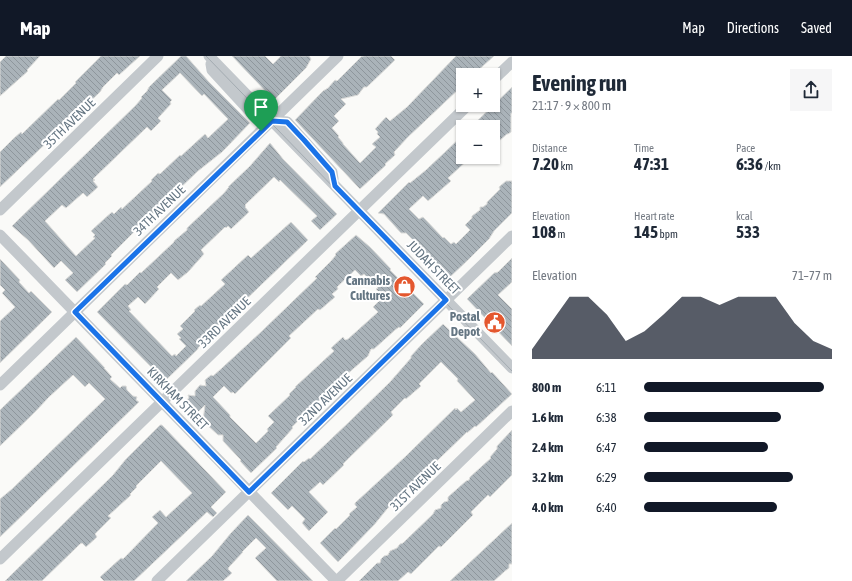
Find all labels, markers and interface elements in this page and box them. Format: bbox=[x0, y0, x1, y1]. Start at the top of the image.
text: Map bbox=[20, 17, 51, 39]
text: Map bbox=[682, 20, 705, 36]
text: Directions bbox=[727, 20, 779, 36]
text: Saved bbox=[801, 20, 832, 36]
map controls bbox=[456, 68, 500, 164]
button: + bbox=[456, 68, 500, 112]
button: share bbox=[790, 69, 832, 111]
text: Evening run bbox=[532, 70, 627, 96]
pin bbox=[244, 90, 278, 131]
street label: 35TH AVENUE bbox=[40, 95, 99, 152]
icon: arrive bbox=[250, 96, 272, 118]
text: 21:17 · 9 × 800 m bbox=[532, 98, 611, 113]
button: − bbox=[456, 120, 500, 164]
text: Distance bbox=[532, 142, 567, 154]
text: Time bbox=[634, 142, 654, 154]
text: Pace bbox=[736, 142, 755, 154]
text: 7.20 bbox=[532, 154, 559, 174]
text: 47:31 bbox=[634, 154, 669, 174]
text: 6:36 bbox=[736, 154, 763, 174]
text: km bbox=[559, 160, 573, 172]
text: /km bbox=[763, 160, 781, 172]
street label: 34TH AVENUE bbox=[130, 182, 189, 239]
text: Elevation bbox=[532, 210, 570, 222]
text: Heart rate bbox=[634, 210, 675, 222]
text: kcal bbox=[736, 210, 753, 222]
text: 108 bbox=[532, 222, 556, 242]
text: 145 bbox=[634, 222, 658, 242]
text: 533 bbox=[736, 222, 760, 242]
text: m bbox=[556, 228, 565, 240]
text: bpm bbox=[658, 228, 678, 240]
street label: JUDAH STREET bbox=[404, 237, 463, 298]
text: Elevation bbox=[532, 268, 577, 283]
text: 71–77 m bbox=[792, 268, 832, 283]
place label: Cannabis Cultures bbox=[346, 273, 390, 303]
shop icon: Cannabis Cultures bbox=[392, 274, 418, 300]
street label: 33RD AVENUE bbox=[195, 293, 254, 351]
place label: Postal Depot bbox=[450, 309, 481, 339]
public building icon: Postal Depot bbox=[482, 310, 508, 336]
street label: KIRKHAM STREET bbox=[144, 364, 212, 433]
street label: 32ND AVENUE bbox=[296, 370, 355, 428]
text: 800 m bbox=[532, 380, 561, 395]
text: 6:11 bbox=[596, 380, 617, 395]
text: 1.6 km bbox=[532, 410, 563, 425]
text: 6:38 bbox=[596, 410, 617, 425]
text: 2.4 km bbox=[532, 440, 563, 455]
text: 6:47 bbox=[596, 440, 617, 455]
street label: 31ST AVENUE bbox=[387, 458, 444, 514]
text: 3.2 km bbox=[532, 470, 563, 485]
text: 6:29 bbox=[596, 470, 617, 485]
text: 4.0 km bbox=[532, 500, 563, 515]
text: 6:40 bbox=[596, 500, 617, 515]

